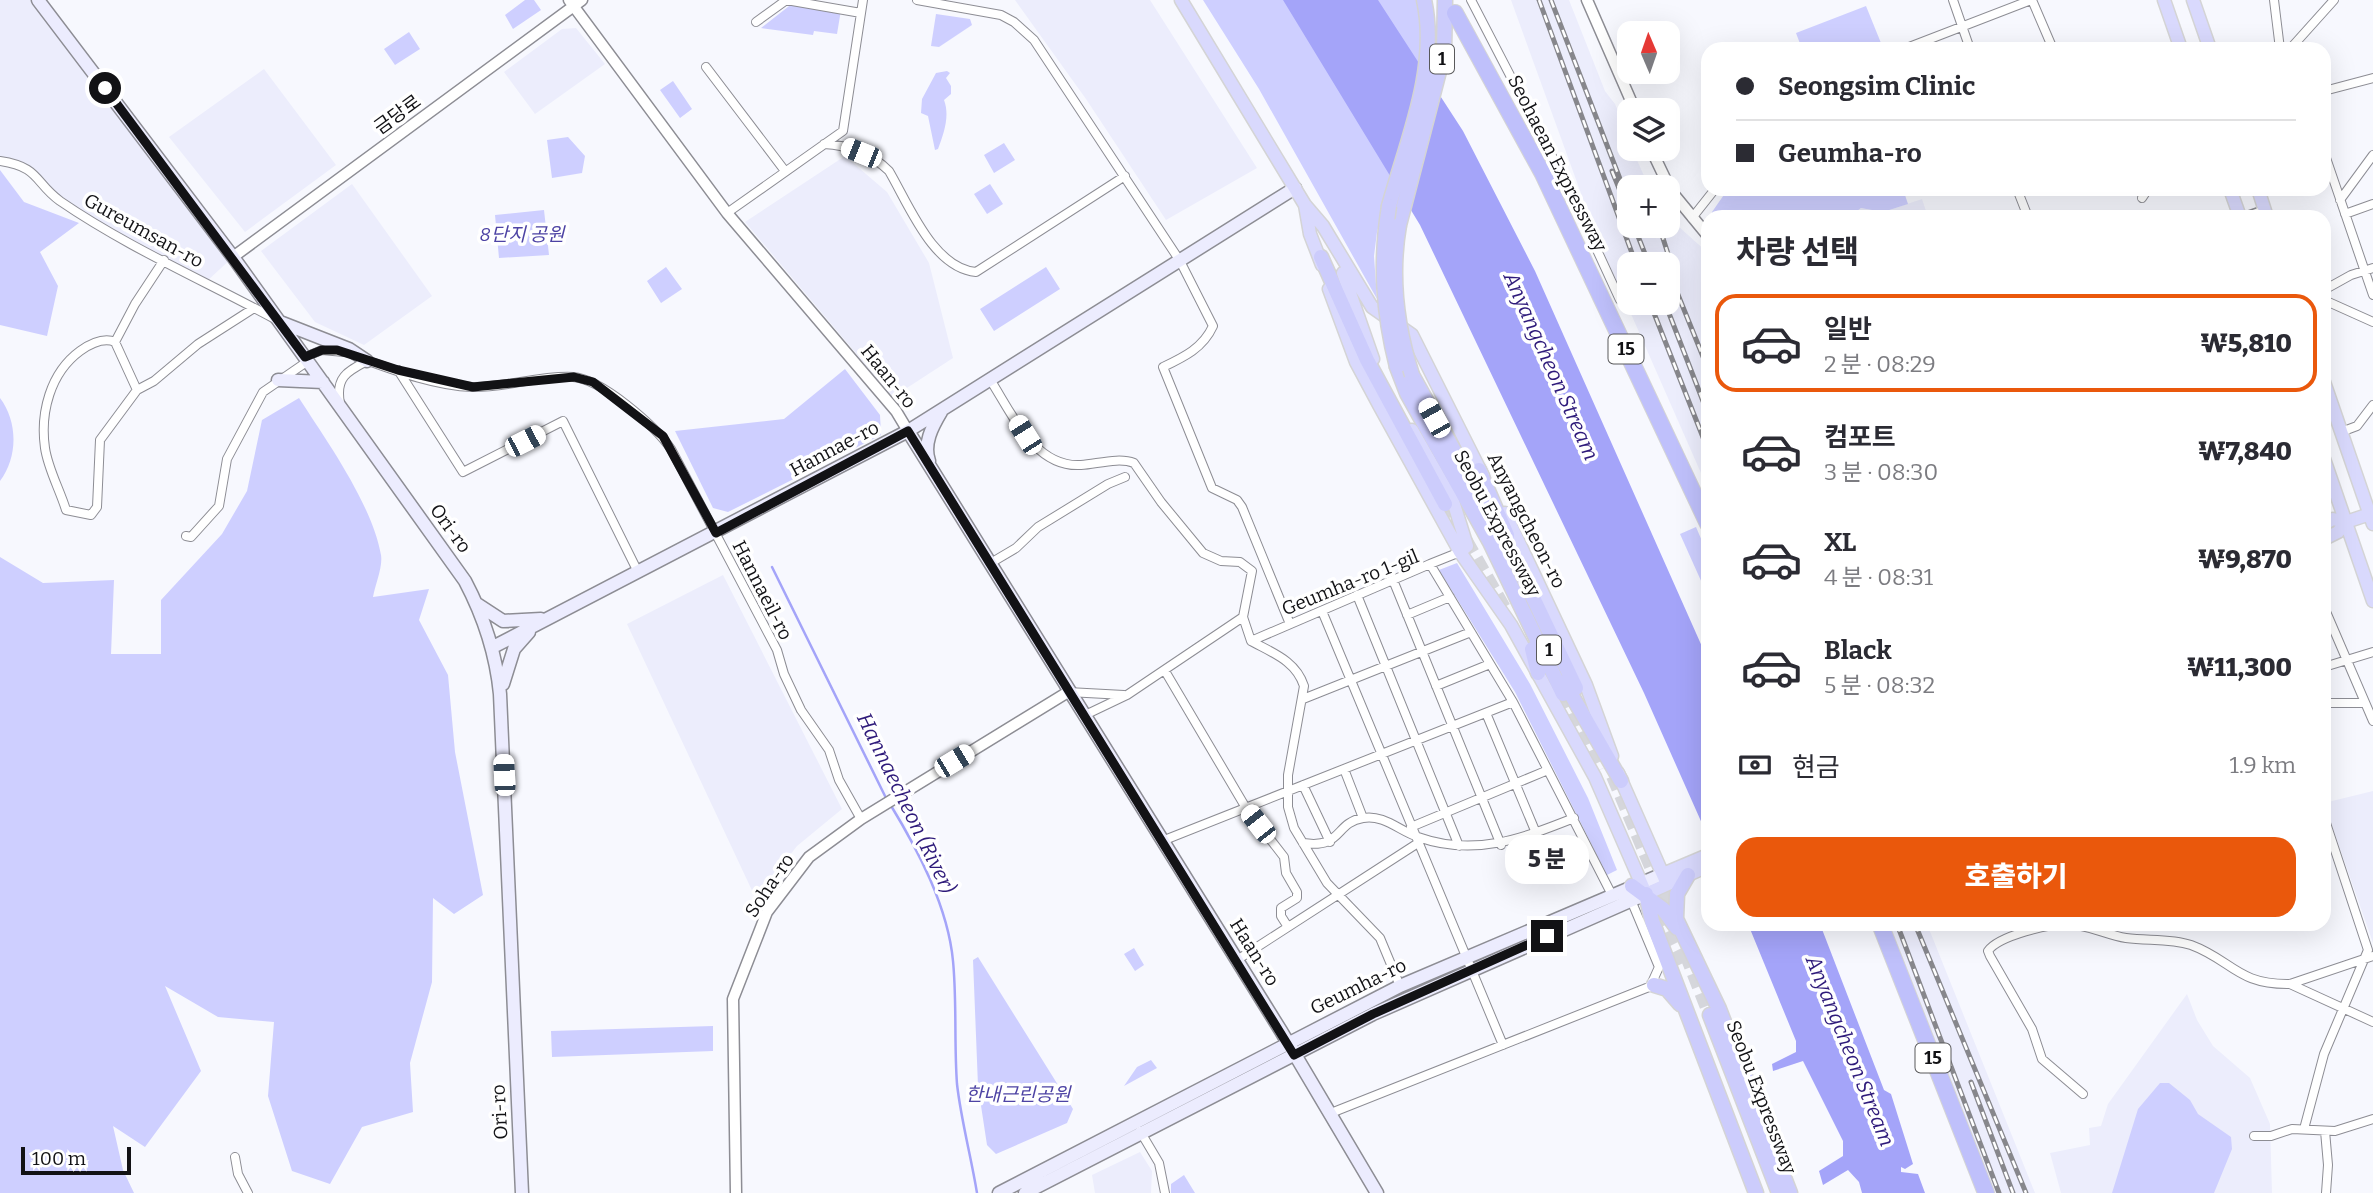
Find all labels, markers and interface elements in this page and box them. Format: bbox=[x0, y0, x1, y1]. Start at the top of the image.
north arrow bbox=[1617, 21, 1680, 84]
map controls bbox=[1617, 21, 1680, 315]
road number: 1 bbox=[1430, 44, 1454, 74]
street label: Seohaean Expressway bbox=[1503, 71, 1612, 256]
text: Seongsim Clinic bbox=[1778, 71, 1975, 102]
route start bbox=[89, 72, 121, 104]
street label: 금당로 bbox=[369, 90, 425, 139]
button: layers bbox=[1617, 98, 1680, 161]
car bbox=[838, 135, 885, 171]
text: Geumha-ro bbox=[1778, 138, 1922, 169]
button: + bbox=[1617, 175, 1680, 238]
street label: Gureumsan-ro bbox=[80, 188, 208, 273]
park label: 8단지 공원 bbox=[480, 223, 566, 246]
text: 차량 선택 bbox=[1736, 233, 1860, 271]
button: − bbox=[1617, 252, 1680, 315]
water label: Anyangcheon Stream bbox=[1497, 267, 1604, 464]
icon: car bbox=[1740, 312, 1803, 375]
text: 일반 bbox=[1824, 314, 1872, 345]
text: ₩5,810 bbox=[2201, 328, 2292, 359]
road number: 15 bbox=[1608, 334, 1644, 363]
street label: Haan-ro bbox=[856, 340, 921, 413]
text: 2 분 · 08:29 bbox=[1824, 350, 1936, 378]
car bbox=[1415, 395, 1454, 441]
car bbox=[1005, 412, 1046, 458]
street label: Hannae-ro bbox=[786, 415, 883, 482]
icon: car bbox=[1740, 420, 1803, 483]
car bbox=[502, 422, 549, 460]
text: 컴포트 bbox=[1824, 422, 1896, 453]
text: ₩7,840 bbox=[2198, 436, 2292, 467]
street label: Seobu Expressway bbox=[1449, 446, 1546, 601]
street label: Anyangcheon-ro bbox=[1482, 449, 1571, 592]
text: 3 분 · 08:30 bbox=[1824, 458, 1938, 486]
street label: Ori-ro bbox=[425, 499, 476, 557]
text: XL bbox=[1824, 527, 1856, 558]
icon: car bbox=[1740, 528, 1803, 591]
street label: Hannaeil-ro bbox=[728, 537, 798, 644]
street label: Geumha-ro 1-gil bbox=[1278, 544, 1422, 620]
text: ₩9,870 bbox=[2198, 544, 2292, 575]
text: 4 분 · 08:31 bbox=[1824, 563, 1933, 591]
text: Black bbox=[1824, 635, 1892, 666]
road number: 1 bbox=[1537, 636, 1561, 664]
icon: car bbox=[1740, 636, 1803, 699]
text: ₩11,300 bbox=[2187, 652, 2292, 683]
text: 5 분 · 08:32 bbox=[1824, 671, 1935, 699]
water label: Hannaecheon (River) bbox=[851, 708, 961, 898]
car bbox=[931, 741, 978, 781]
icon: cash bbox=[1736, 746, 1774, 784]
text: 1.9 km bbox=[2230, 751, 2296, 779]
text: 현금 bbox=[1792, 752, 1840, 783]
car bbox=[493, 753, 516, 797]
car bbox=[1237, 801, 1280, 847]
callout: 5 분 bbox=[1505, 834, 1589, 884]
button: 호출하기 bbox=[1736, 837, 2296, 917]
text: 5 분 bbox=[1528, 845, 1566, 873]
street label: Soha-ro bbox=[740, 849, 799, 922]
street label: Haan-ro bbox=[1225, 914, 1284, 990]
route end bbox=[1531, 920, 1563, 952]
water label: Anyangcheon Stream bbox=[1799, 951, 1900, 1150]
street label: Geumha-ro bbox=[1306, 953, 1410, 1020]
street label: Seobu Expressway bbox=[1722, 1017, 1802, 1178]
road number: 15 bbox=[1916, 1044, 1951, 1072]
park label: 한내근린공원 bbox=[966, 1083, 1072, 1106]
street label: Ori-ro bbox=[487, 1084, 512, 1140]
scale bar bbox=[21, 1144, 131, 1176]
text: 100 m bbox=[32, 1147, 86, 1170]

